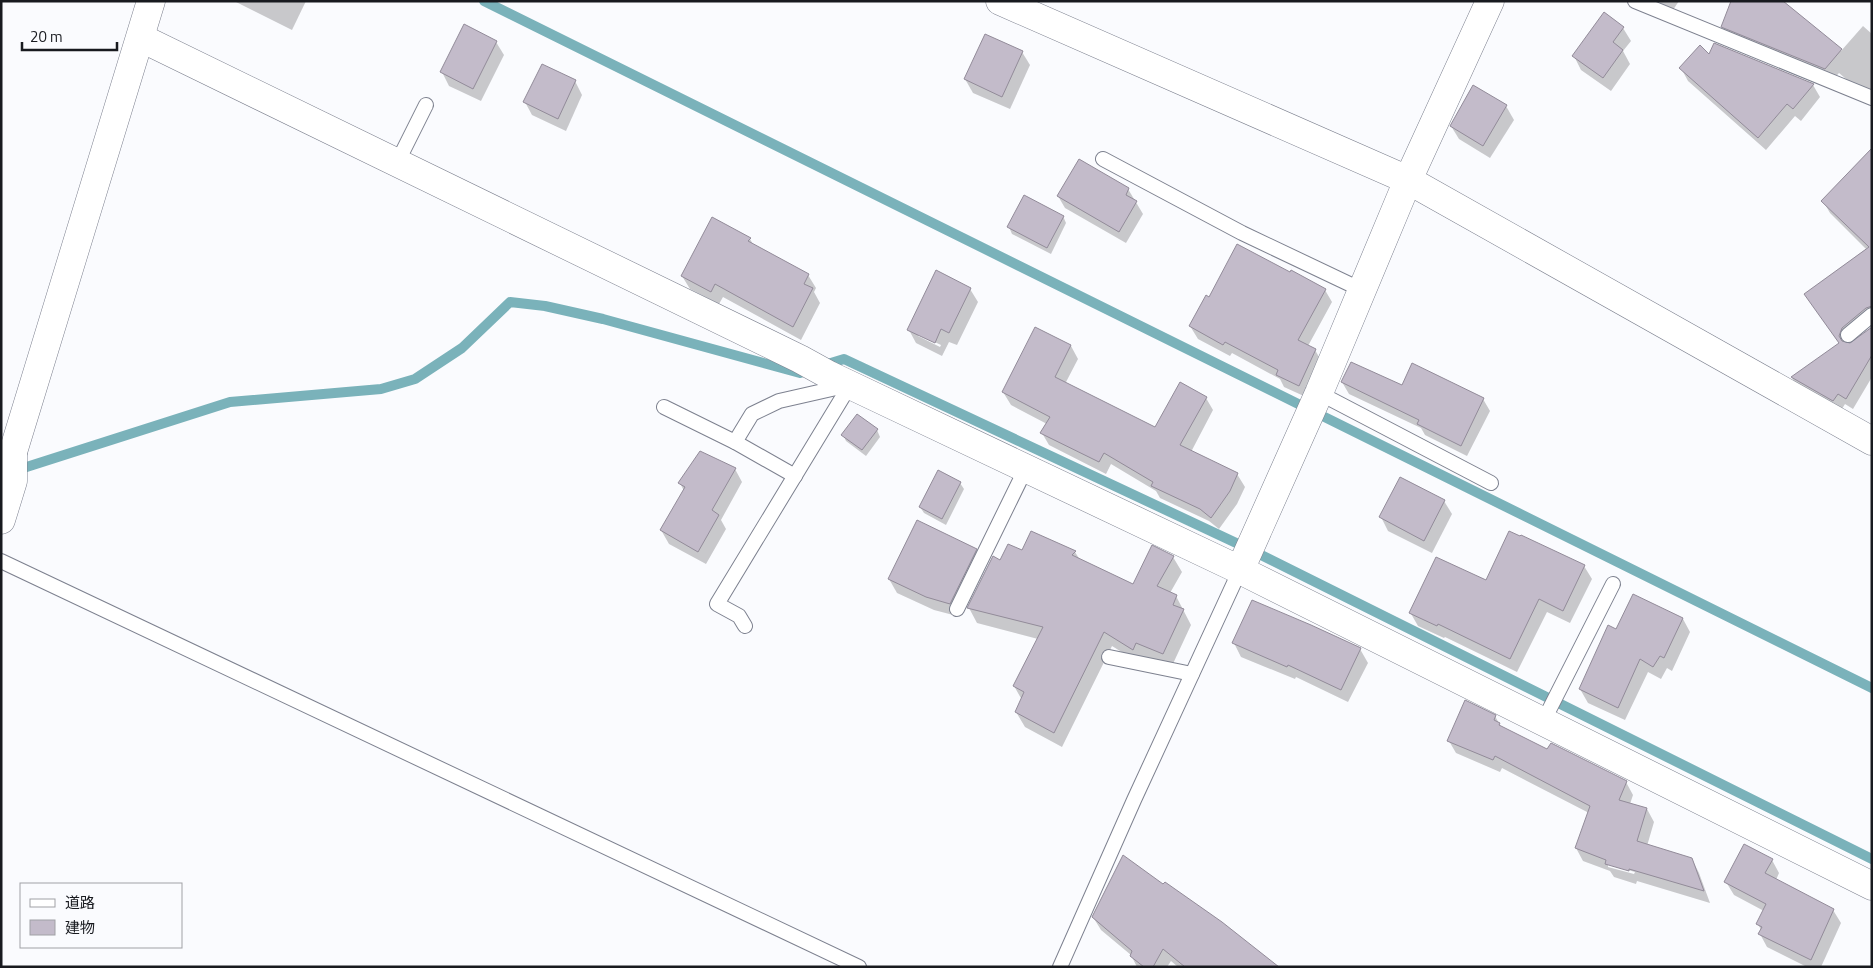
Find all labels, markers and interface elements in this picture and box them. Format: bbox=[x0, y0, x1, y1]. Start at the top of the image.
scale bar bbox=[22, 20, 118, 52]
text: 20 m bbox=[30, 25, 63, 48]
legend bbox=[20, 883, 182, 948]
text: 道路 bbox=[65, 891, 95, 914]
text: 建物 bbox=[65, 916, 95, 939]

